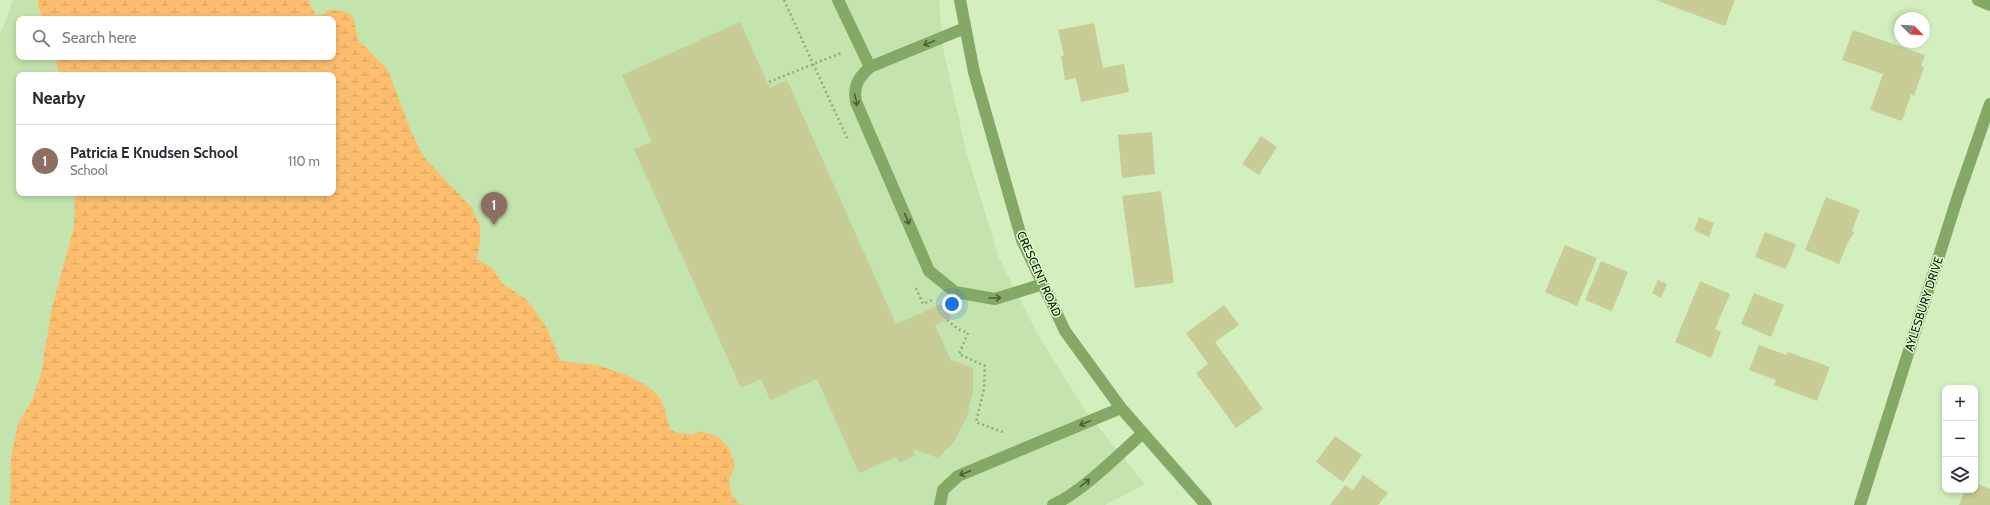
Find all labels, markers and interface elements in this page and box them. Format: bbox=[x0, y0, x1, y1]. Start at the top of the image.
north arrow bbox=[1894, 12, 1930, 48]
search box bbox=[16, 16, 336, 60]
icon: search bbox=[30, 27, 52, 49]
text: Search here bbox=[62, 29, 137, 47]
one-way arrow bbox=[924, 39, 936, 47]
text: Nearby bbox=[32, 88, 85, 108]
one-way arrow bbox=[853, 93, 860, 106]
text: Patricia E Knudsen School bbox=[70, 144, 238, 162]
text: 1 bbox=[43, 153, 47, 169]
text: 110 m bbox=[288, 153, 320, 169]
text: School bbox=[70, 162, 108, 178]
pin: 1 bbox=[481, 192, 507, 225]
one-way arrow bbox=[904, 213, 911, 225]
street label: CRESCENT ROAD bbox=[1014, 229, 1065, 319]
street label: AYLESBURY DRIVE bbox=[1901, 254, 1946, 353]
your location bbox=[942, 294, 962, 314]
one-way arrow bbox=[988, 294, 1001, 301]
map controls bbox=[1942, 385, 1978, 493]
button: + bbox=[1942, 385, 1978, 421]
one-way arrow bbox=[1080, 420, 1092, 427]
button: − bbox=[1942, 421, 1978, 457]
button: layers bbox=[1942, 457, 1978, 493]
one-way arrow bbox=[960, 470, 972, 477]
one-way arrow bbox=[1079, 479, 1090, 487]

